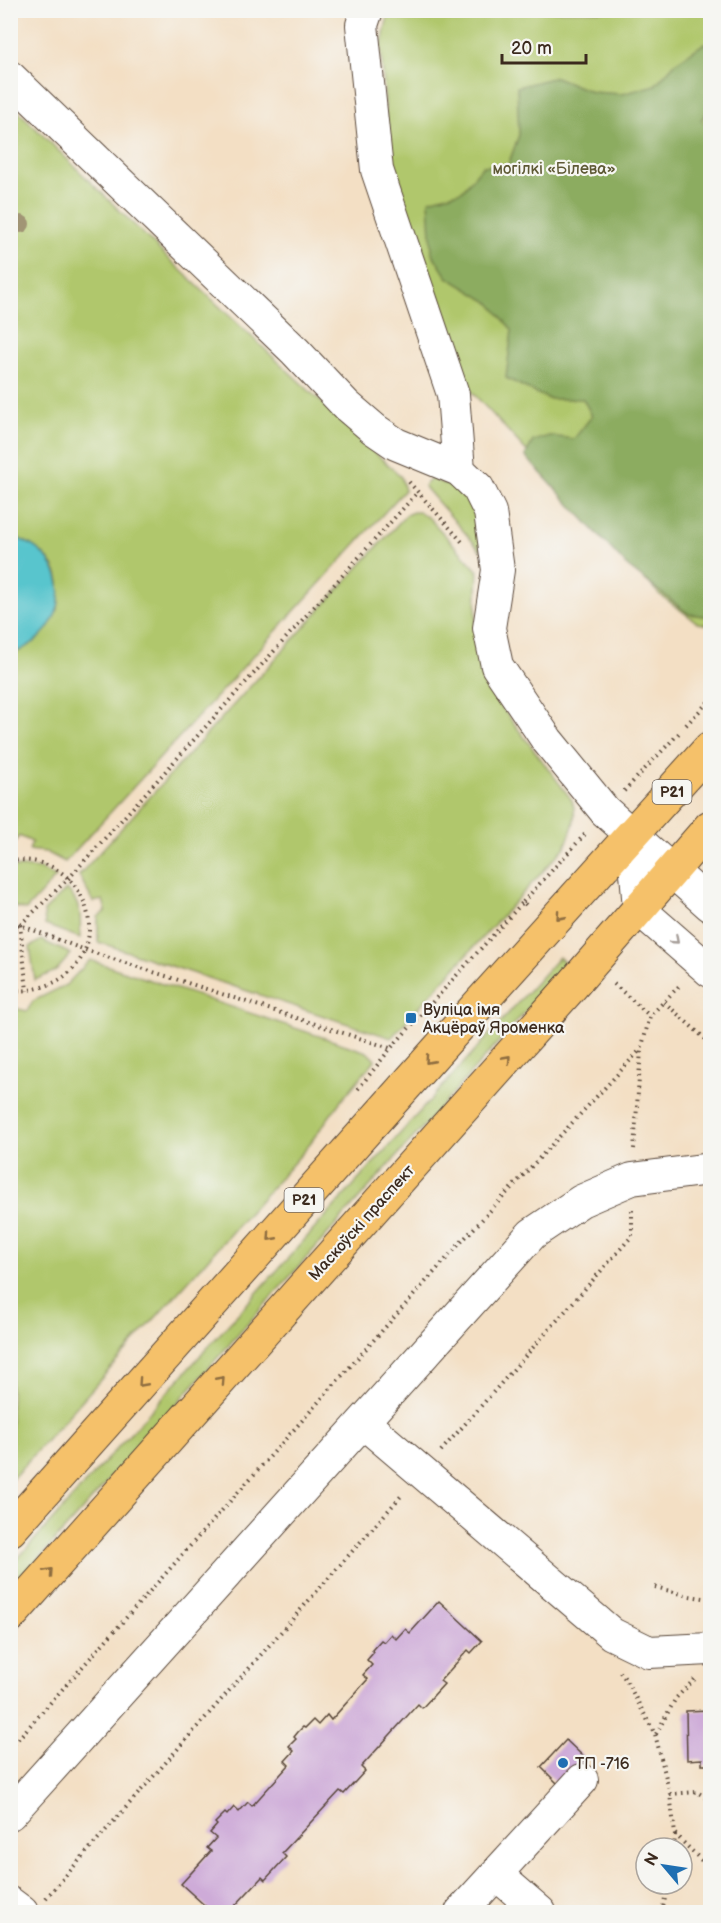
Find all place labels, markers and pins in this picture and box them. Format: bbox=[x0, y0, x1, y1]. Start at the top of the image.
place label: Вуліца імя Акцёраў Яроменка bbox=[422, 1001, 565, 1038]
marker: Вуліца імя Акцёраў Яроменка bbox=[404, 1011, 418, 1025]
place label: ТП -716 bbox=[575, 1755, 630, 1774]
marker: ТП -716 bbox=[556, 1756, 570, 1770]

